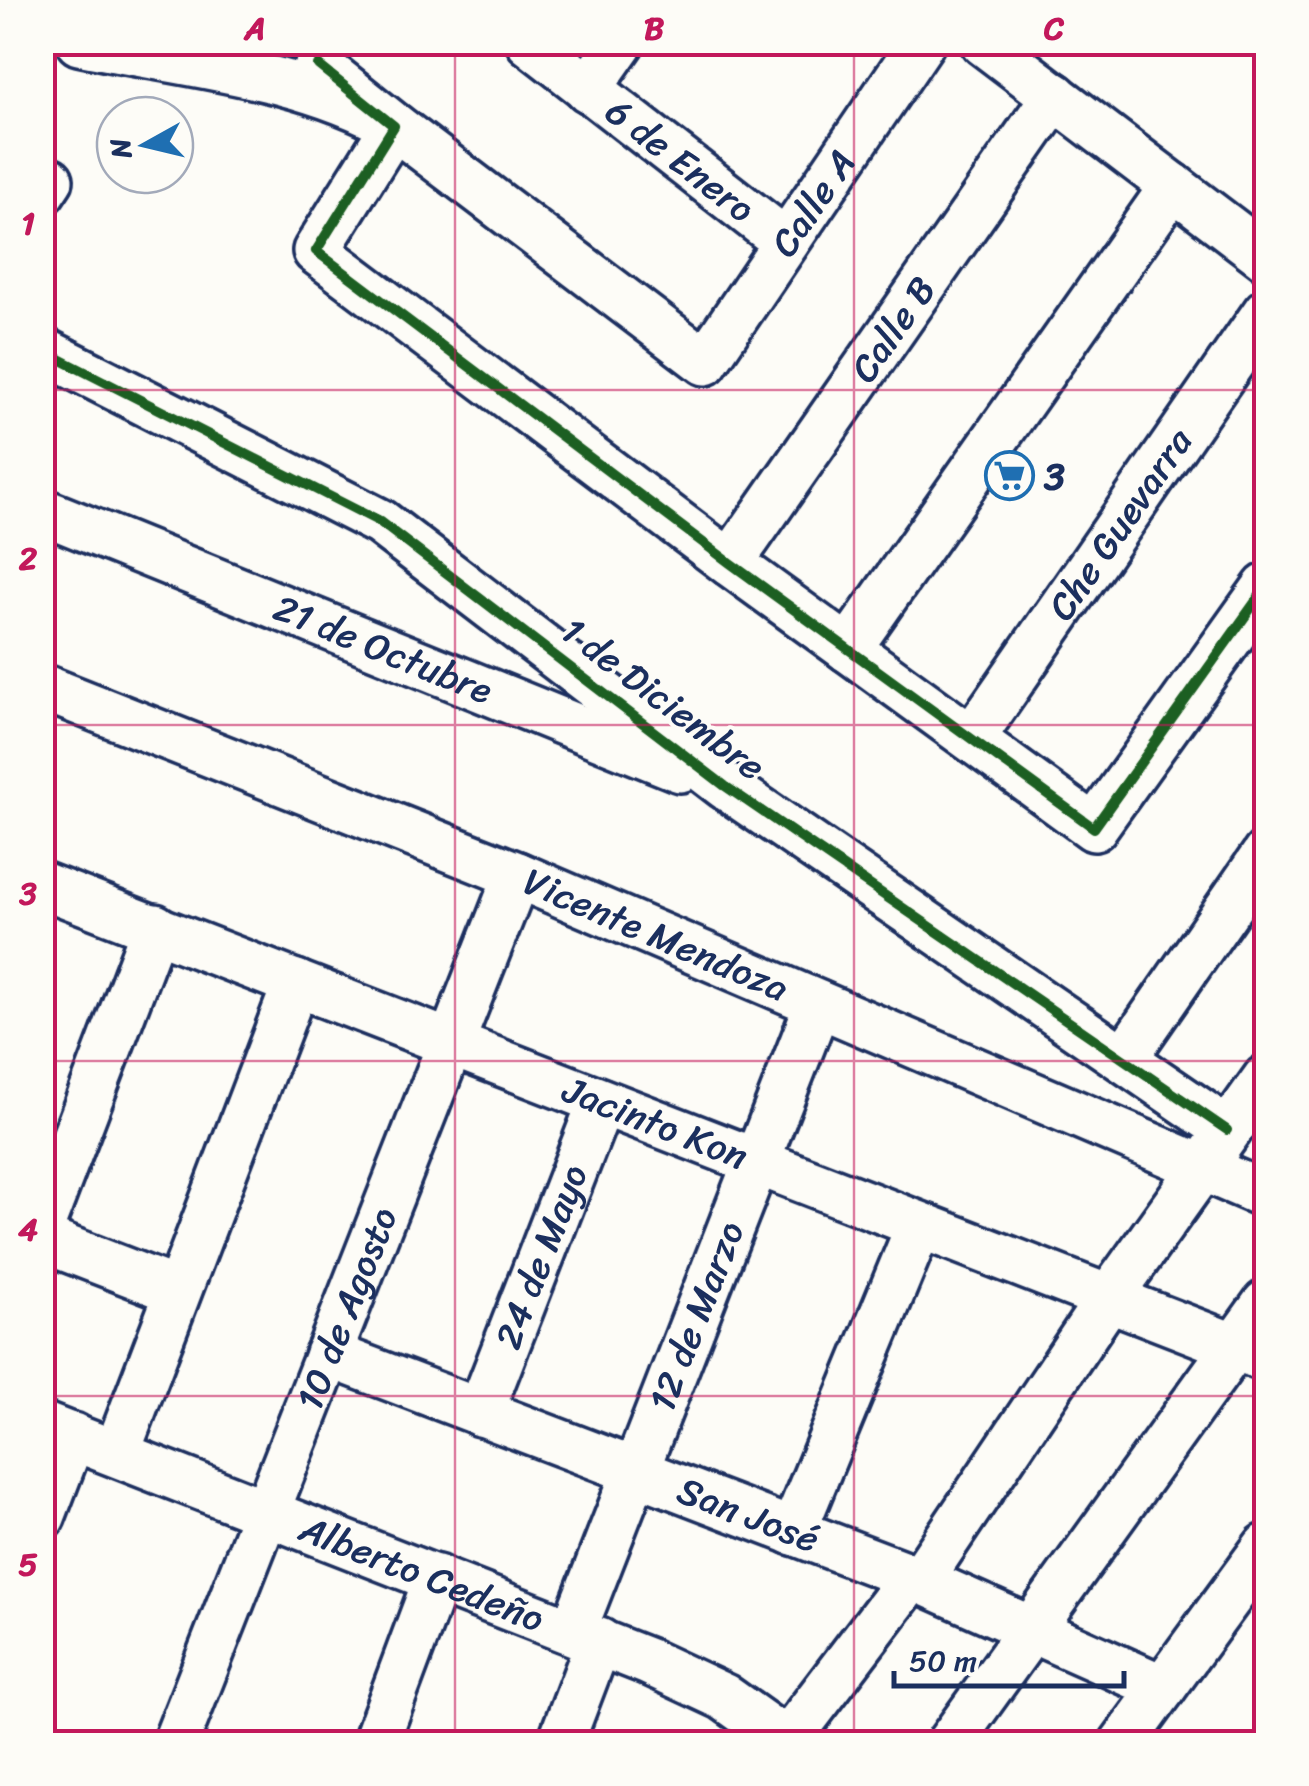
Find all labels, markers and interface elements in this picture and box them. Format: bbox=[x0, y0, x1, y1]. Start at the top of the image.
text: A bbox=[243, 0, 266, 57]
text: B bbox=[644, 0, 664, 57]
text: C bbox=[1043, 0, 1065, 57]
street label: 6 de Enero bbox=[590, 79, 771, 241]
north arrow bbox=[95, 95, 195, 195]
text: N bbox=[95, 135, 146, 162]
street label: Calle A bbox=[752, 135, 874, 271]
text: 1 bbox=[21, 195, 35, 252]
street label: Calle B bbox=[832, 261, 954, 397]
street label: Che Guevarra bbox=[1029, 413, 1211, 635]
place label: 3 bbox=[1043, 443, 1065, 510]
supermarket icon: 3 bbox=[983, 450, 1035, 502]
text: 2 bbox=[19, 530, 38, 587]
street label: 21 de Octubre bbox=[263, 574, 503, 723]
street label: 1 de Diciembre bbox=[546, 599, 780, 799]
street label: Vicente Mendoza bbox=[513, 848, 799, 1021]
text: 3 bbox=[18, 865, 37, 922]
street label: Jacinto Kon bbox=[551, 1056, 758, 1189]
street label: 24 de Mayo bbox=[475, 1154, 607, 1359]
street label: 10 de Agosto bbox=[276, 1197, 417, 1420]
text: 4 bbox=[18, 1201, 38, 1258]
street label: 12 de Marzo bbox=[628, 1211, 764, 1422]
street label: San José bbox=[668, 1457, 829, 1572]
street label: Alberto Cedeño bbox=[289, 1495, 555, 1652]
text: 5 bbox=[18, 1536, 38, 1593]
scale bar bbox=[894, 1626, 1124, 1688]
text: 50 m bbox=[909, 1634, 977, 1688]

